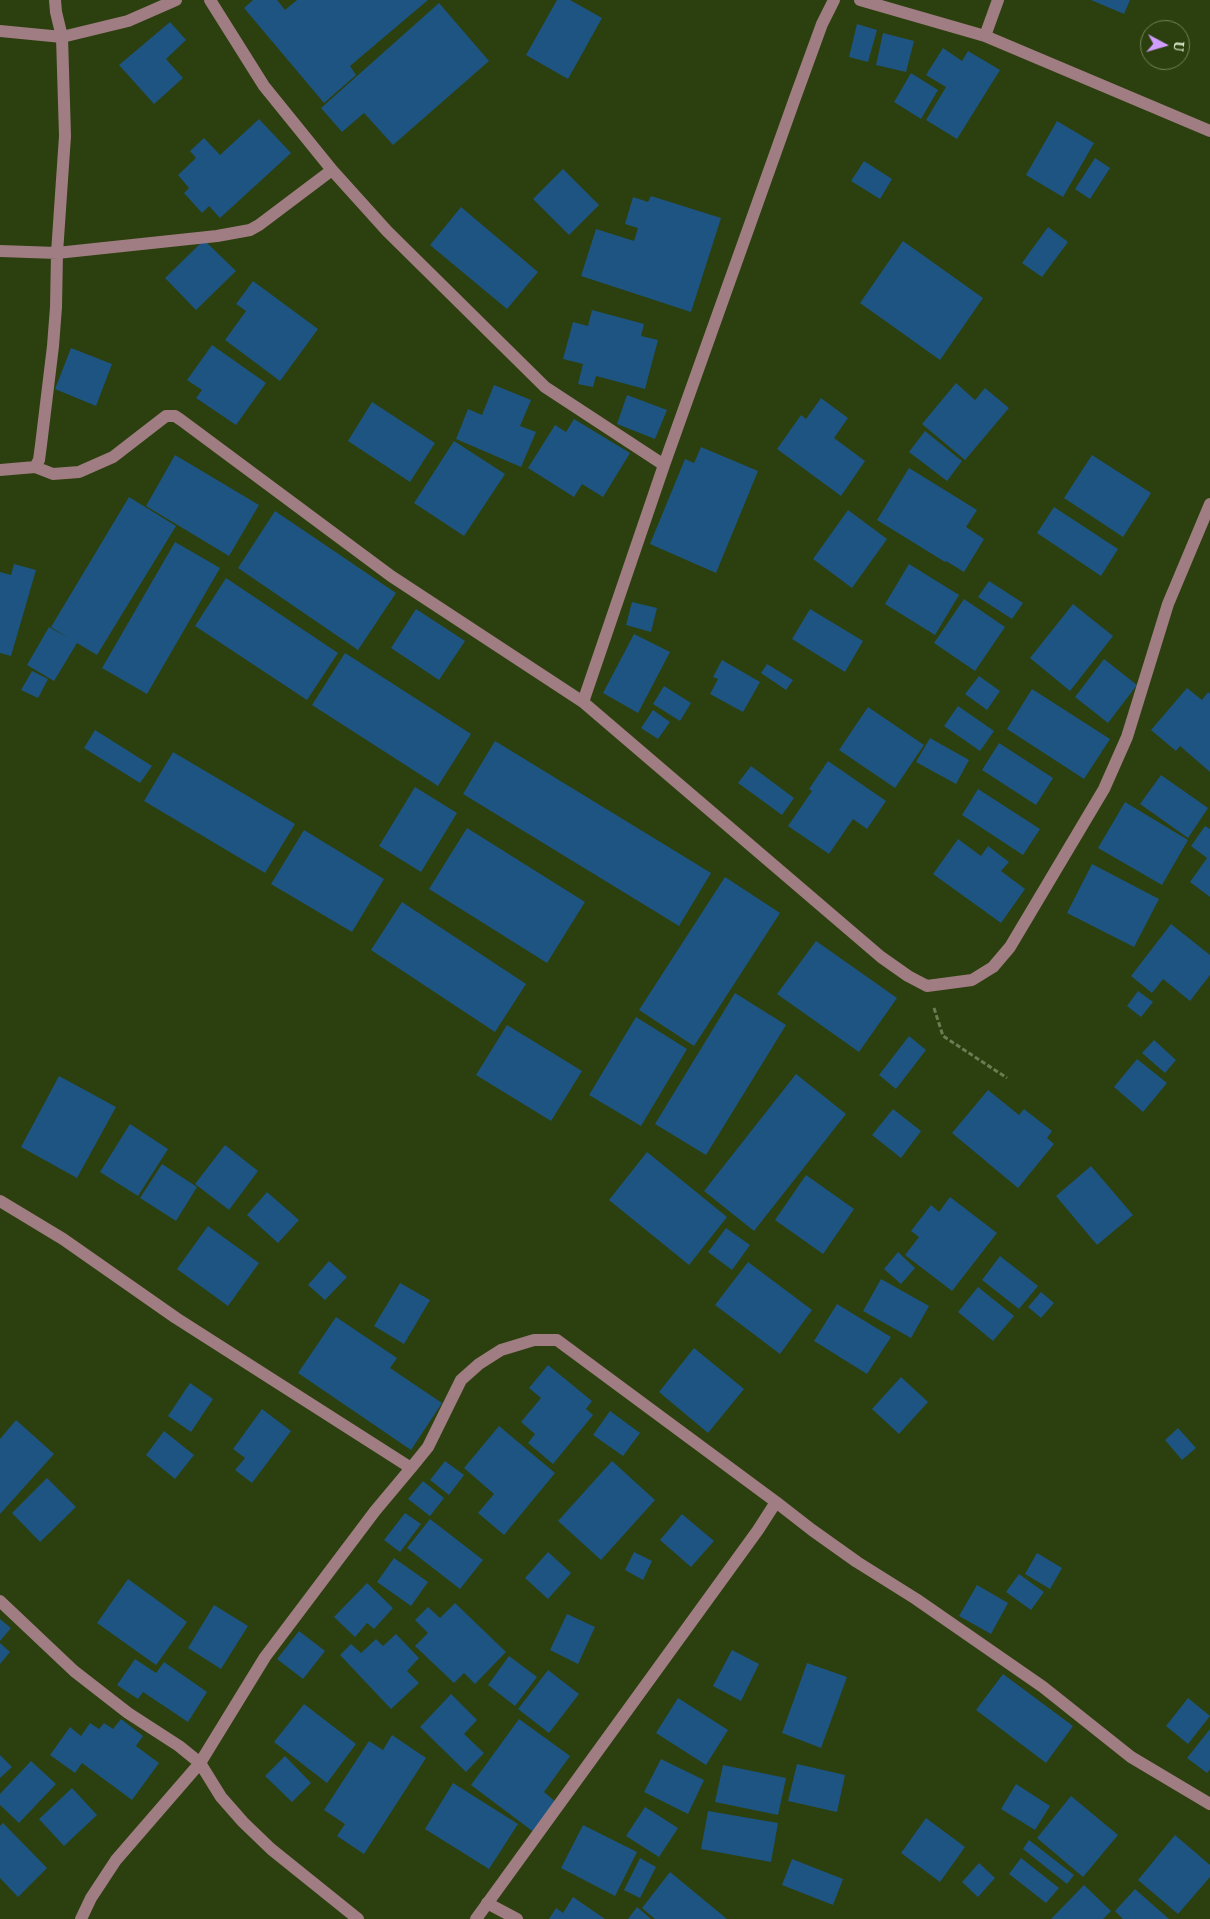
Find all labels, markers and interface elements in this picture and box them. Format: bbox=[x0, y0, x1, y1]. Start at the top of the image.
north arrow bbox=[1140, 20, 1190, 70]
text: U bbox=[1169, 40, 1189, 53]

